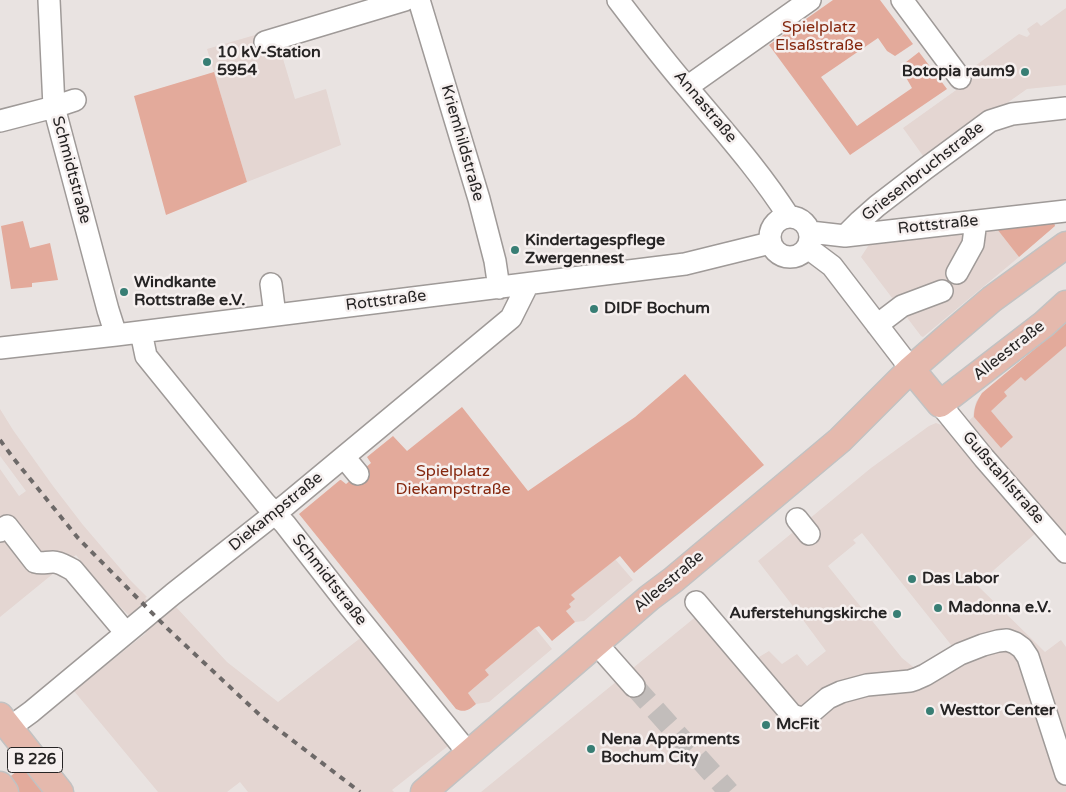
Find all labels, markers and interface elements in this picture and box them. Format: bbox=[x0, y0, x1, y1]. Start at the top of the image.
park label: Spielplatz Elsaßstraße bbox=[775, 18, 863, 56]
place label: 10 kV-Station 5954 bbox=[217, 43, 321, 81]
marker: 10 kV-Station 5954 bbox=[201, 56, 213, 68]
place label: Botopia raum9 bbox=[902, 62, 1015, 82]
marker: Botopia raum9 bbox=[1019, 66, 1031, 78]
street label: Annastraße bbox=[669, 67, 741, 147]
street label: Kriemhildstraße bbox=[436, 83, 488, 203]
street label: Schmidtstraße bbox=[47, 114, 95, 226]
street label: Griesenbruchstraße bbox=[858, 118, 988, 226]
street label: Rottstraße bbox=[897, 211, 979, 239]
place label: Kindertagespflege Zwergennest bbox=[525, 231, 665, 269]
marker: Kindertagespflege Zwergennest bbox=[509, 244, 521, 256]
place label: Windkante Rottstraße e.V. bbox=[134, 273, 245, 311]
marker: Windkante Rottstraße e.V. bbox=[118, 286, 130, 298]
street label: Rottstraße bbox=[345, 287, 427, 315]
place label: DIDF Bochum bbox=[604, 299, 710, 319]
marker: DIDF Bochum bbox=[588, 303, 600, 315]
street label: Alleestraße bbox=[969, 317, 1049, 385]
street label: Gußstahlstraße bbox=[958, 428, 1048, 528]
park label: Spielplatz Diekampstraße bbox=[396, 462, 510, 500]
street label: Diekampstraße bbox=[225, 468, 327, 556]
street label: Schmidtstraße bbox=[287, 530, 371, 630]
street label: Alleestraße bbox=[630, 547, 708, 617]
place label: Das Labor bbox=[922, 569, 999, 589]
marker: Das Labor bbox=[906, 573, 918, 585]
place label: Madonna e.V. bbox=[948, 598, 1051, 618]
marker: Madonna e.V. bbox=[932, 602, 944, 614]
place label: Auferstehungskirche bbox=[729, 604, 887, 624]
marker: Auferstehungskirche bbox=[891, 608, 903, 620]
place label: Westtor Center bbox=[940, 701, 1055, 721]
marker: Westtor Center bbox=[924, 705, 936, 717]
place label: McFit bbox=[776, 715, 819, 735]
marker: McFit bbox=[760, 719, 772, 731]
place label: Nena Apparments Bochum City bbox=[601, 730, 740, 768]
marker: Nena Apparments Bochum City bbox=[585, 743, 597, 755]
road number: B 226 bbox=[8, 748, 62, 772]

